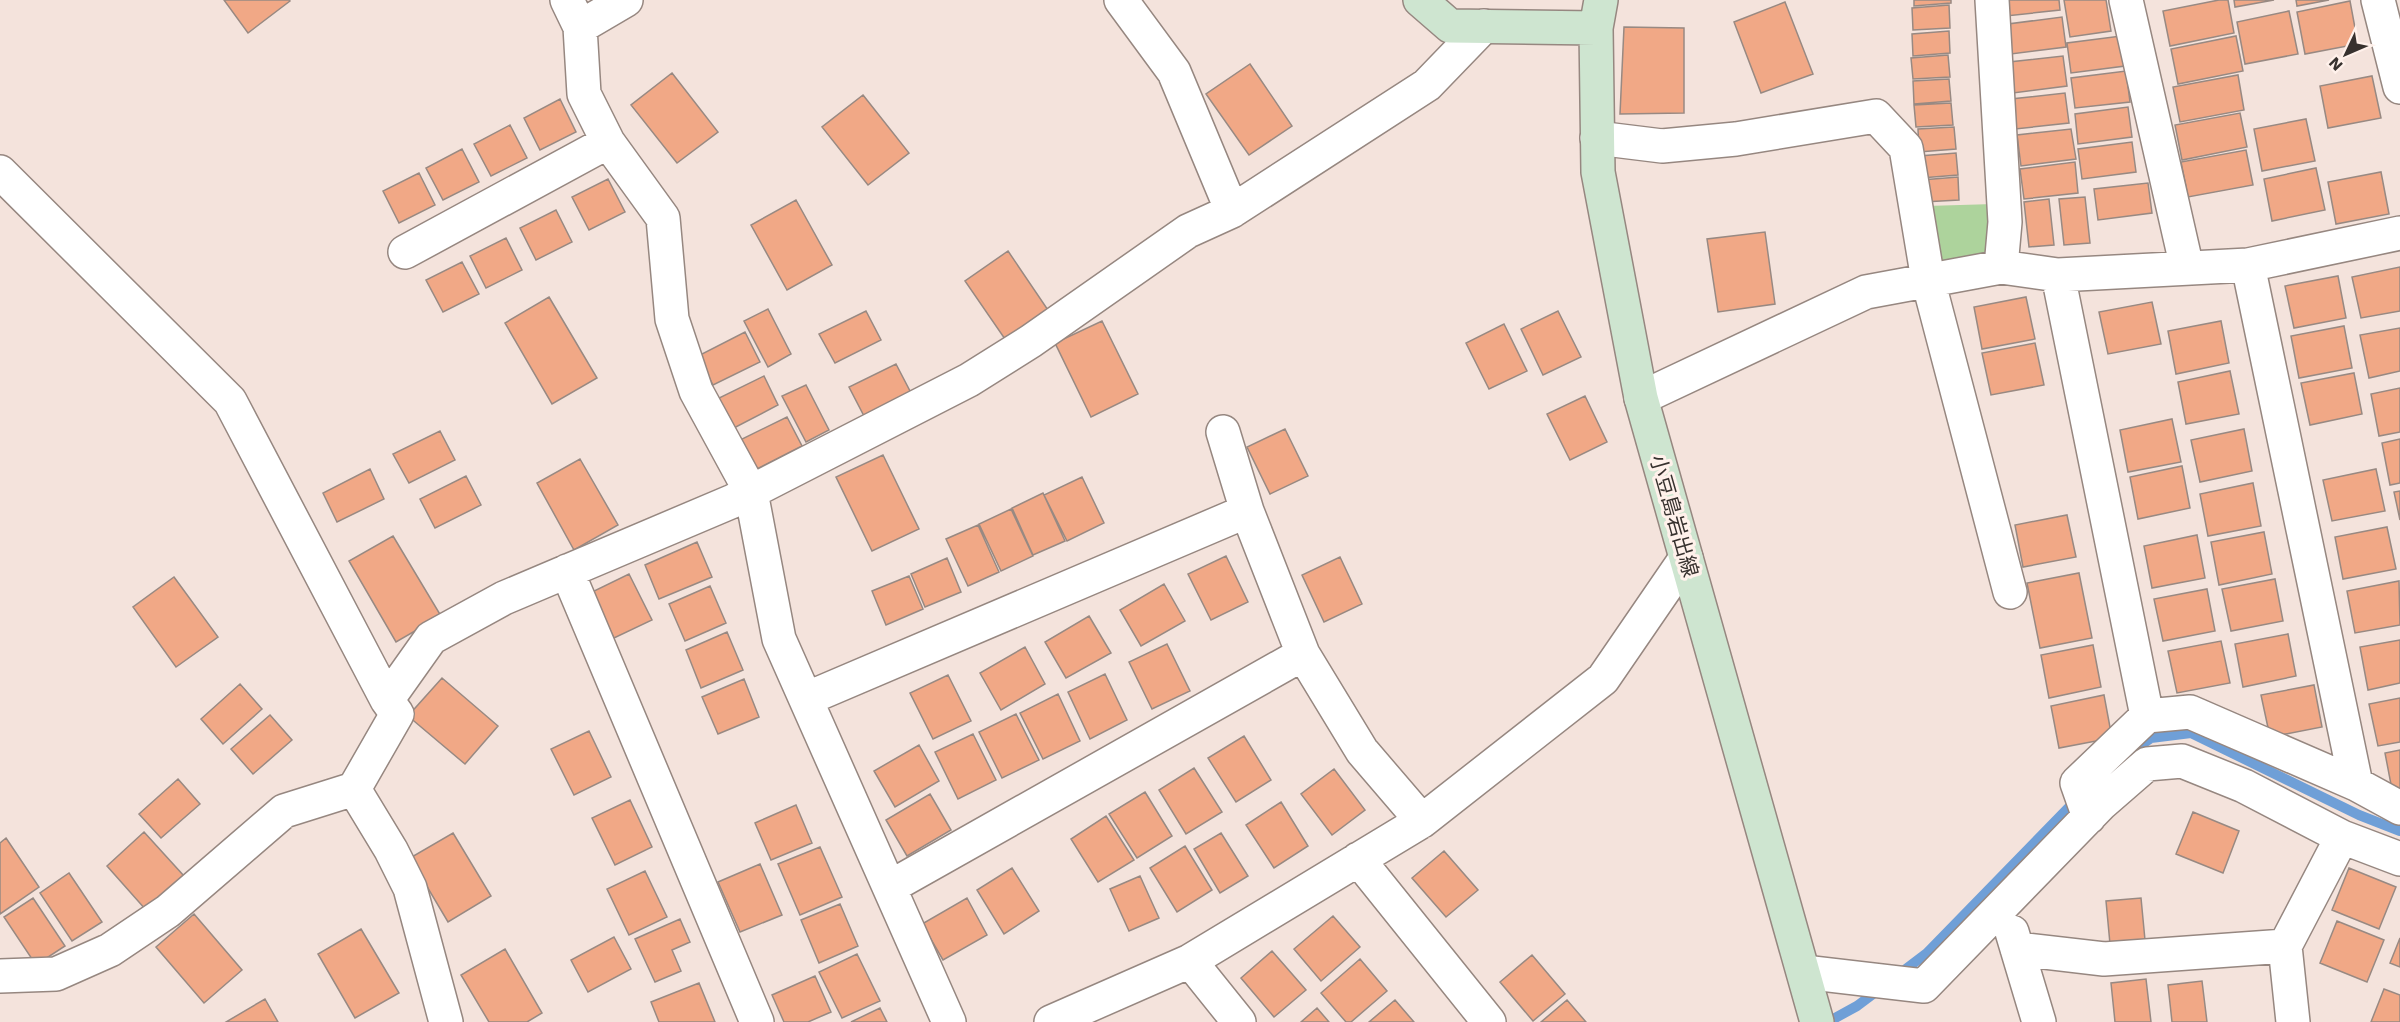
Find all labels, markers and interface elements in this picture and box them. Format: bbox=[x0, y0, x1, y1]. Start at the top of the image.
north arrow bbox=[2316, 24, 2376, 84]
text: N bbox=[2325, 53, 2347, 75]
street label: 小豆島岩出線 bbox=[1645, 452, 1704, 580]

